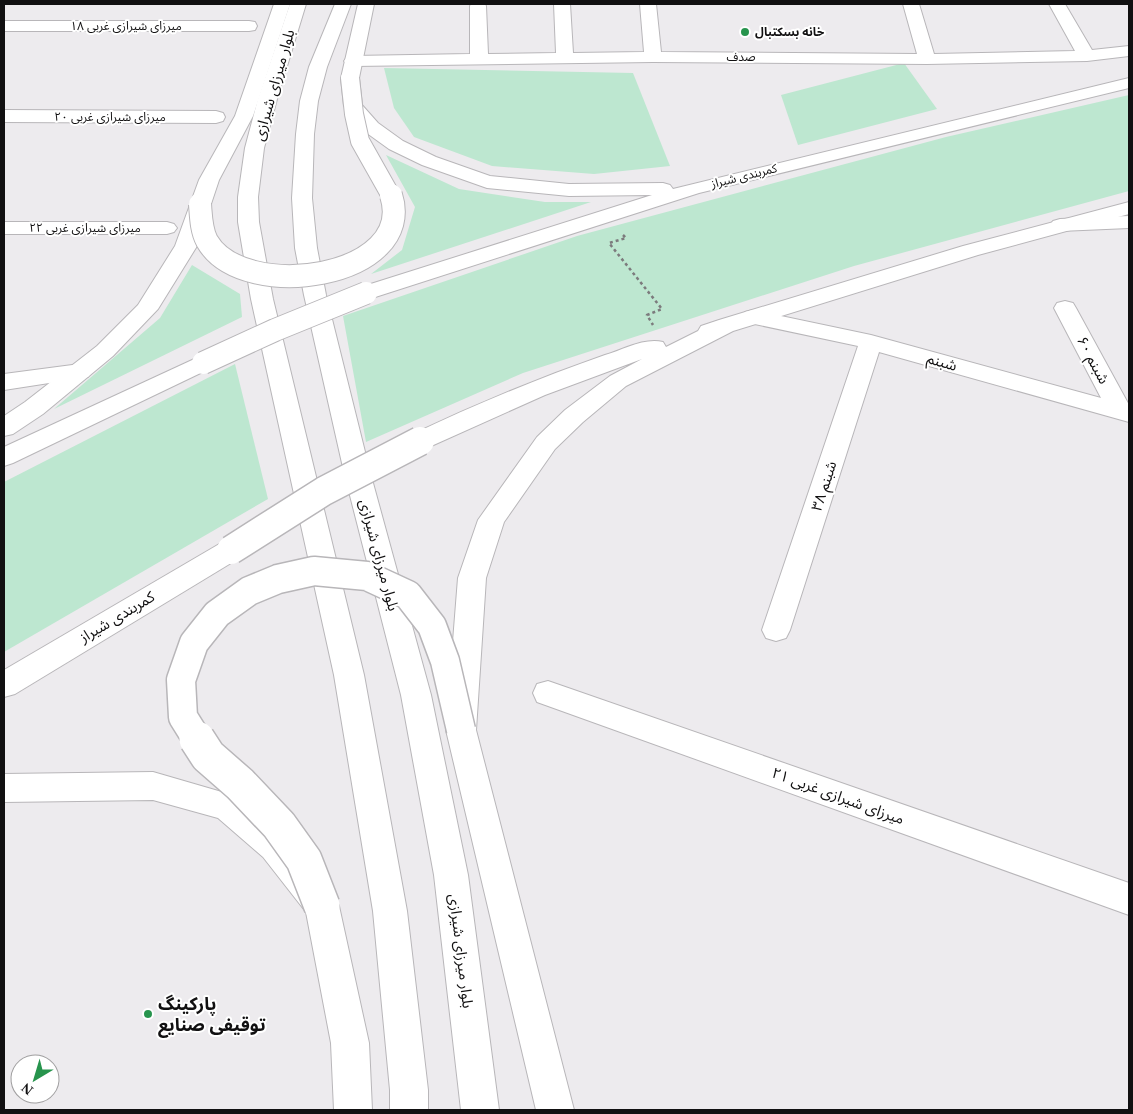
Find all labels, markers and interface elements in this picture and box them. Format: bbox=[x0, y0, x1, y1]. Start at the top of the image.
street label: ۱۸ میرزای شیرازی غربی bbox=[70, 19, 182, 33]
place label: خانه بسکتبال bbox=[755, 25, 825, 39]
marker: خانه بسکتبال bbox=[739, 26, 751, 38]
street label: بلوار میرزای شیرازی bbox=[250, 27, 299, 143]
street label: صدف bbox=[726, 50, 756, 64]
street label: ۲۰ میرزای شیرازی غربی bbox=[54, 110, 166, 124]
street label: کمربندی شیراز bbox=[708, 161, 780, 191]
street label: ۲۲ میرزای شیرازی غربی bbox=[29, 221, 141, 235]
street label: ۶۰ شبنم bbox=[1071, 334, 1112, 388]
street label: شبنم bbox=[924, 350, 959, 377]
street label: شبنم ۳۸ bbox=[808, 459, 842, 514]
street label: بلوار میرزای شیرازی bbox=[355, 497, 402, 613]
street label: کمربندی شیراز bbox=[76, 588, 159, 647]
street label: ۲۱ میرزای شیرازی غربی bbox=[769, 765, 906, 828]
street label: بلوار میرزای شیرازی bbox=[445, 893, 476, 1009]
place label: پارکینگ توقیفی صنایع bbox=[158, 994, 266, 1038]
marker: پارکینگ توقیفی صنایع bbox=[142, 1008, 154, 1020]
north arrow bbox=[10, 1054, 60, 1104]
text: N bbox=[19, 1080, 36, 1098]

